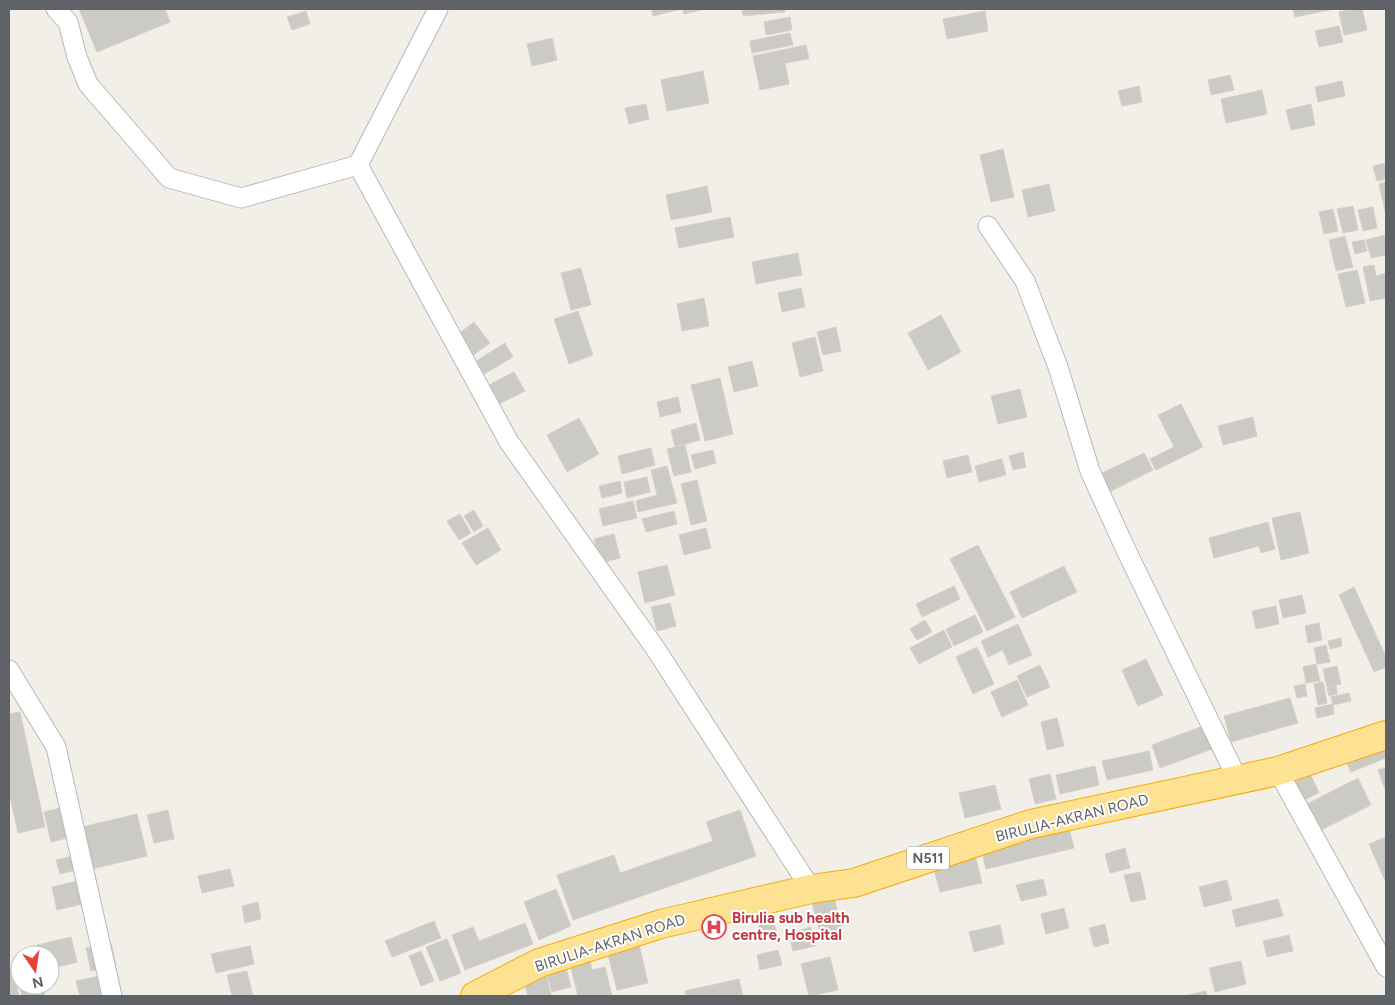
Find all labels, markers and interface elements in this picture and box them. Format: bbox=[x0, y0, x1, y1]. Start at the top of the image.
street label: BIRULIA-AKRAN ROAD bbox=[994, 790, 1150, 846]
road number: N511 bbox=[907, 846, 949, 870]
place label: Birulia sub health centre, Hospital bbox=[732, 909, 850, 944]
street label: BIRULIA-AKRAN ROAD bbox=[532, 910, 688, 976]
hospital icon: Birulia sub health centre, Hospital bbox=[701, 914, 727, 940]
north arrow bbox=[10, 945, 60, 995]
text: N bbox=[31, 973, 45, 992]

